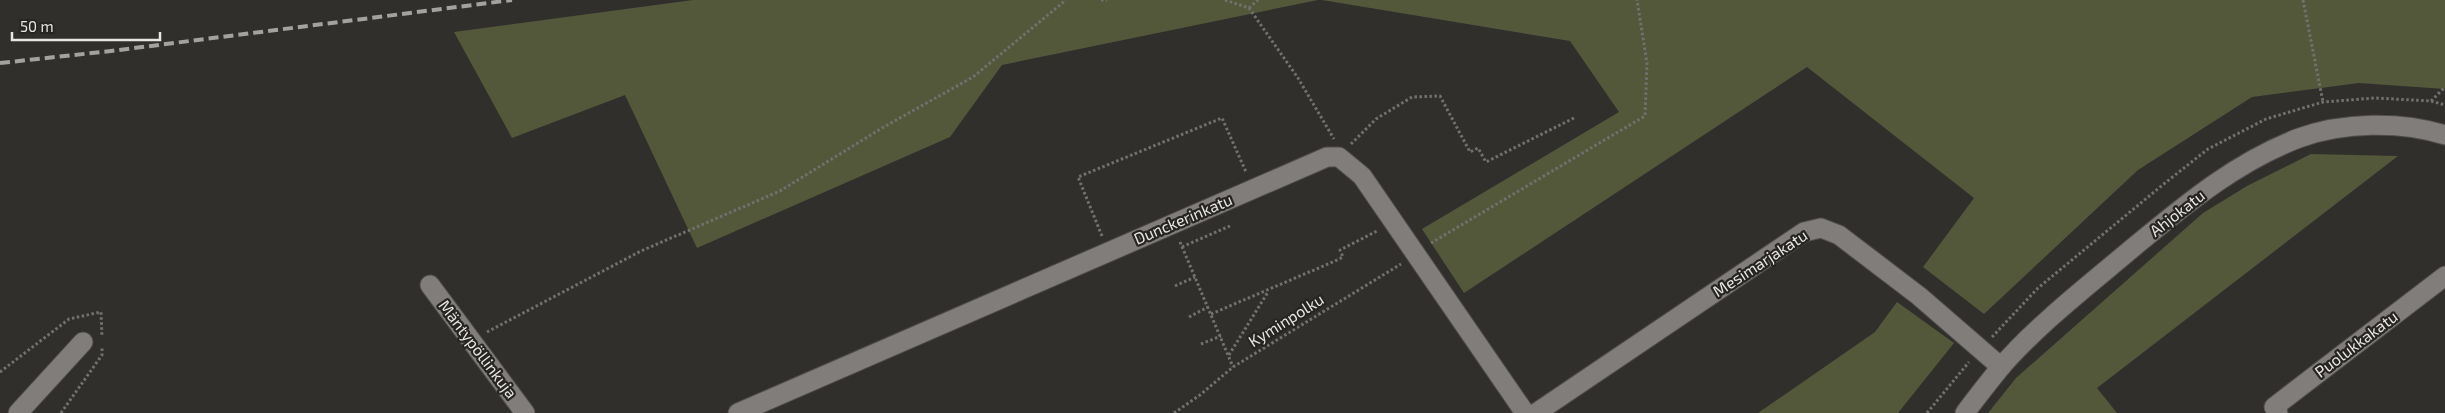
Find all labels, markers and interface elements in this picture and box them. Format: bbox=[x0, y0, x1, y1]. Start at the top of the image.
scale bar bbox=[12, 10, 160, 42]
text: 50 m bbox=[20, 17, 54, 35]
street label: Ahjokatu bbox=[2145, 185, 2209, 241]
street label: Dunckerinkatu bbox=[1131, 189, 1235, 248]
street label: Mesimarjakatu bbox=[1709, 225, 1811, 301]
street label: Kyminpolku bbox=[1245, 289, 1327, 350]
street label: Mäntypöllinkuja bbox=[435, 296, 521, 402]
street label: Puolukkakatu bbox=[2311, 306, 2401, 381]

